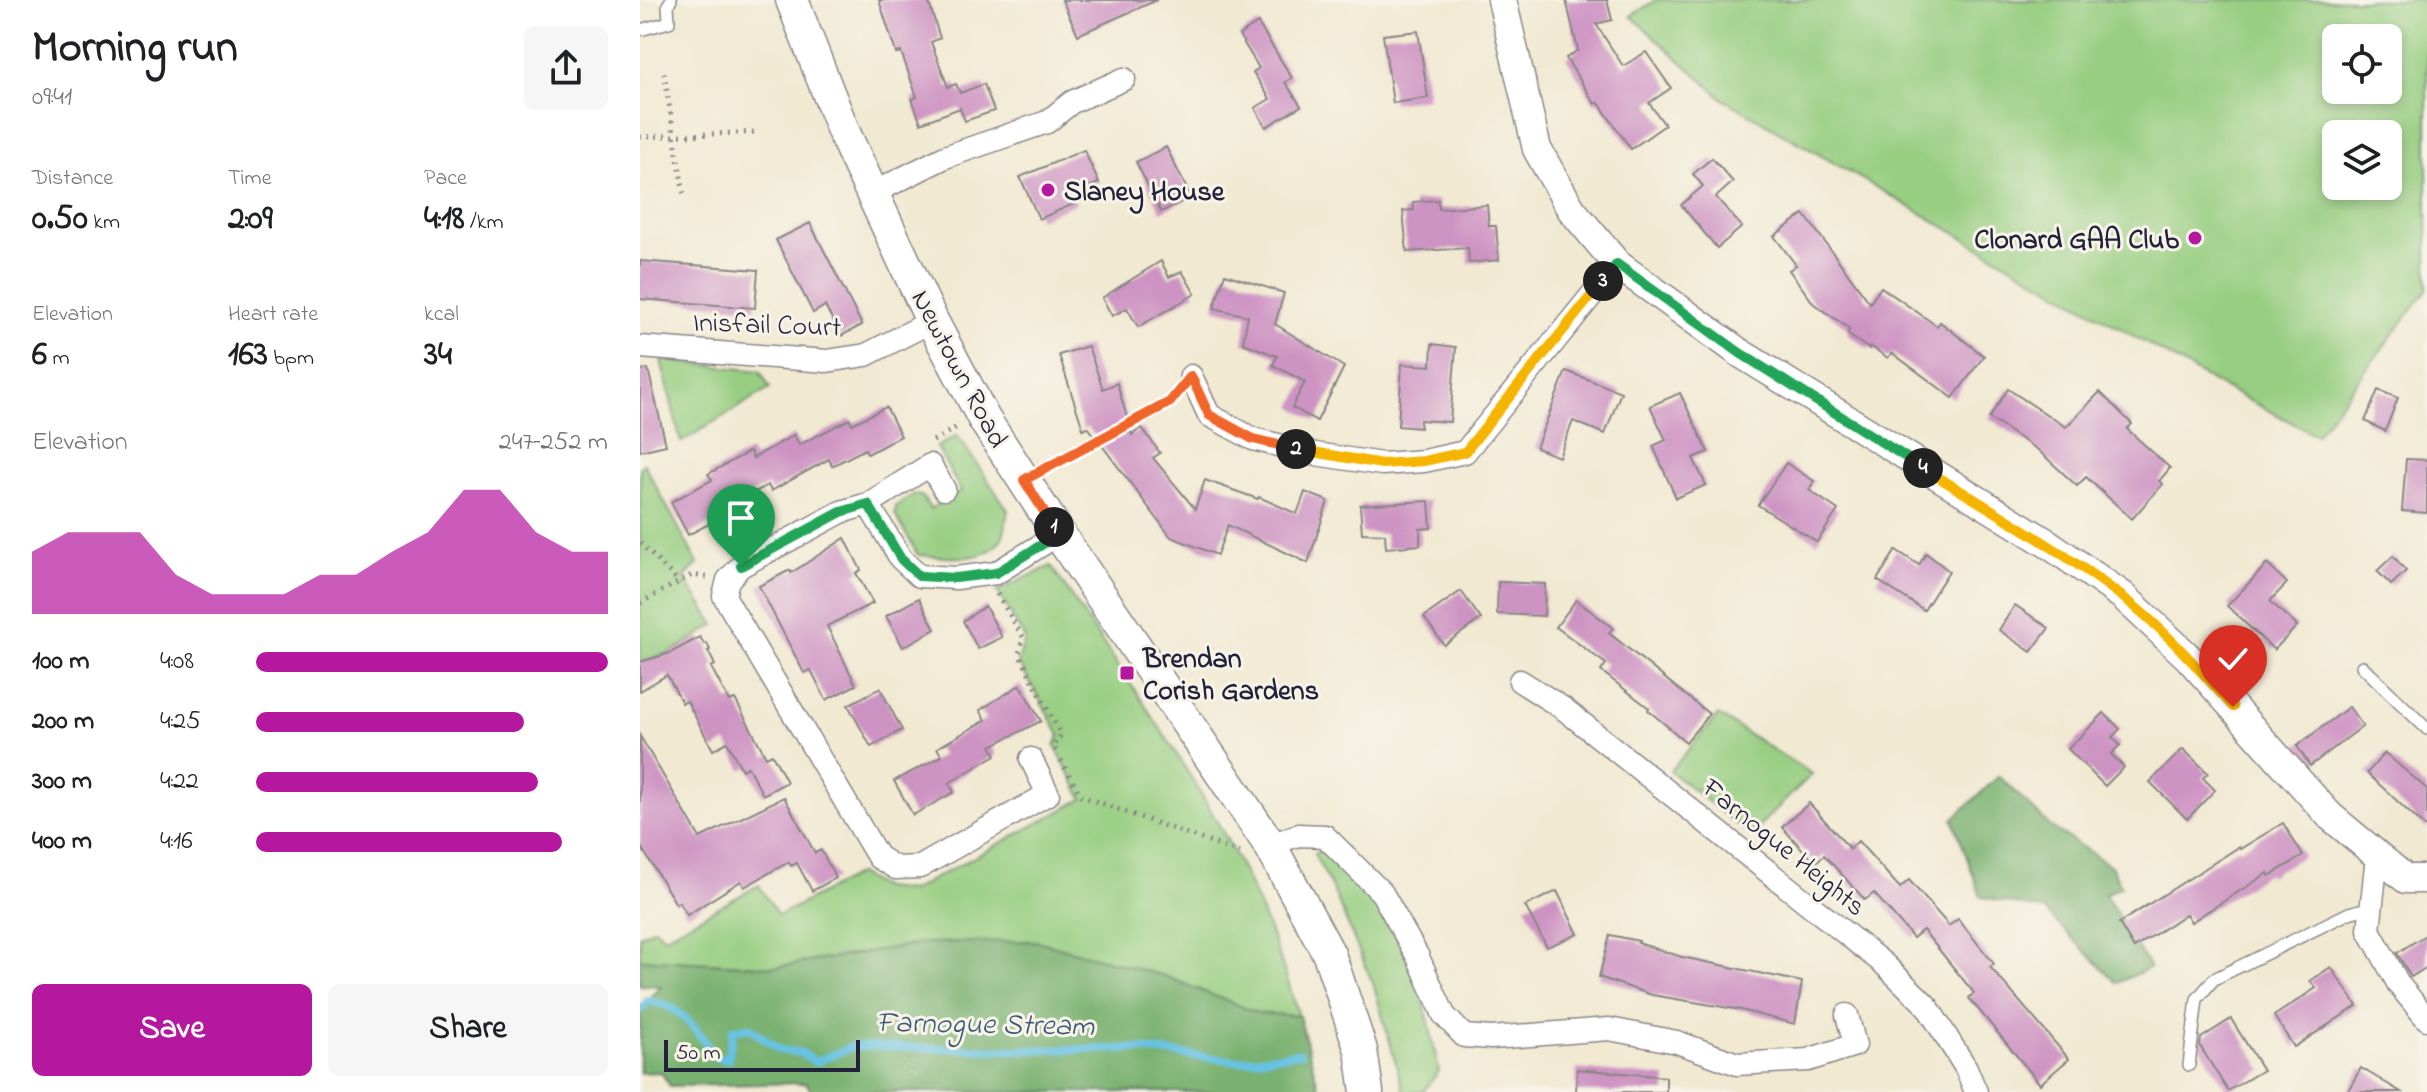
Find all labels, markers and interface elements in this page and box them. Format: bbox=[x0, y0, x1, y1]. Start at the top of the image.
text: Morning run bbox=[32, 17, 238, 81]
map controls bbox=[2322, 24, 2402, 200]
button: locate bbox=[2322, 24, 2402, 104]
button: share bbox=[524, 26, 608, 110]
text: 09:41 bbox=[32, 79, 72, 117]
button: layers bbox=[2322, 120, 2402, 200]
text: Distance bbox=[32, 163, 113, 195]
text: Time bbox=[228, 163, 272, 195]
text: Pace bbox=[424, 163, 467, 195]
place label: Slaney House bbox=[1064, 173, 1226, 214]
marker: Slaney House bbox=[1039, 181, 1057, 199]
text: 0.50 bbox=[32, 195, 88, 245]
text: 2:09 bbox=[228, 195, 273, 245]
text: 4:18 bbox=[424, 195, 464, 245]
text: km bbox=[88, 207, 120, 239]
text: /km bbox=[464, 207, 504, 239]
place label: Clonard GAA Club bbox=[1974, 221, 2179, 262]
marker: Clonard GAA Club bbox=[2186, 229, 2204, 247]
pin: 3 bbox=[1583, 261, 1623, 301]
text: 3 bbox=[1598, 265, 1608, 297]
street label: Newtown Road bbox=[899, 283, 1017, 456]
text: Elevation bbox=[32, 299, 113, 331]
text: Heart rate bbox=[228, 299, 318, 331]
text: kcal bbox=[424, 299, 459, 331]
street label: Inisfail Court bbox=[692, 303, 842, 350]
text: 6 bbox=[32, 331, 47, 381]
text: 163 bbox=[228, 331, 268, 381]
text: 34 bbox=[424, 331, 452, 381]
text: m bbox=[47, 343, 70, 375]
text: bpm bbox=[268, 343, 314, 375]
text: Elevation bbox=[32, 424, 128, 462]
text: 247–252 m bbox=[499, 424, 608, 462]
pin: 2 bbox=[1276, 429, 1316, 469]
text: 2 bbox=[1291, 433, 1301, 465]
pin: 4 bbox=[1903, 448, 1943, 488]
text: 4 bbox=[1918, 452, 1928, 484]
pin bbox=[707, 484, 775, 566]
icon: arrive bbox=[719, 496, 763, 540]
pin: 1 bbox=[1034, 507, 1074, 547]
text: 1 bbox=[1051, 511, 1058, 543]
pin bbox=[2199, 625, 2267, 707]
icon: check bbox=[2211, 637, 2255, 681]
place label: Brendan Corish Gardens bbox=[1141, 640, 1319, 713]
text: 100 m bbox=[32, 643, 89, 681]
text: 4:08 bbox=[160, 643, 194, 681]
marker: Brendan Corish Gardens bbox=[1118, 664, 1136, 682]
text: 200 m bbox=[32, 703, 94, 741]
text: 4:25 bbox=[160, 703, 201, 741]
text: 300 m bbox=[32, 763, 92, 801]
text: 4:22 bbox=[160, 763, 199, 801]
street label: Farnogue Heights bbox=[1691, 769, 1874, 928]
text: 400 m bbox=[32, 823, 92, 861]
text: 4:16 bbox=[160, 823, 193, 861]
button: Save bbox=[32, 984, 312, 1076]
button: Share bbox=[328, 984, 608, 1076]
water label: Farnogue Stream bbox=[875, 1002, 1095, 1050]
scale bar bbox=[664, 1036, 860, 1072]
text: 50 m bbox=[676, 1038, 721, 1070]

